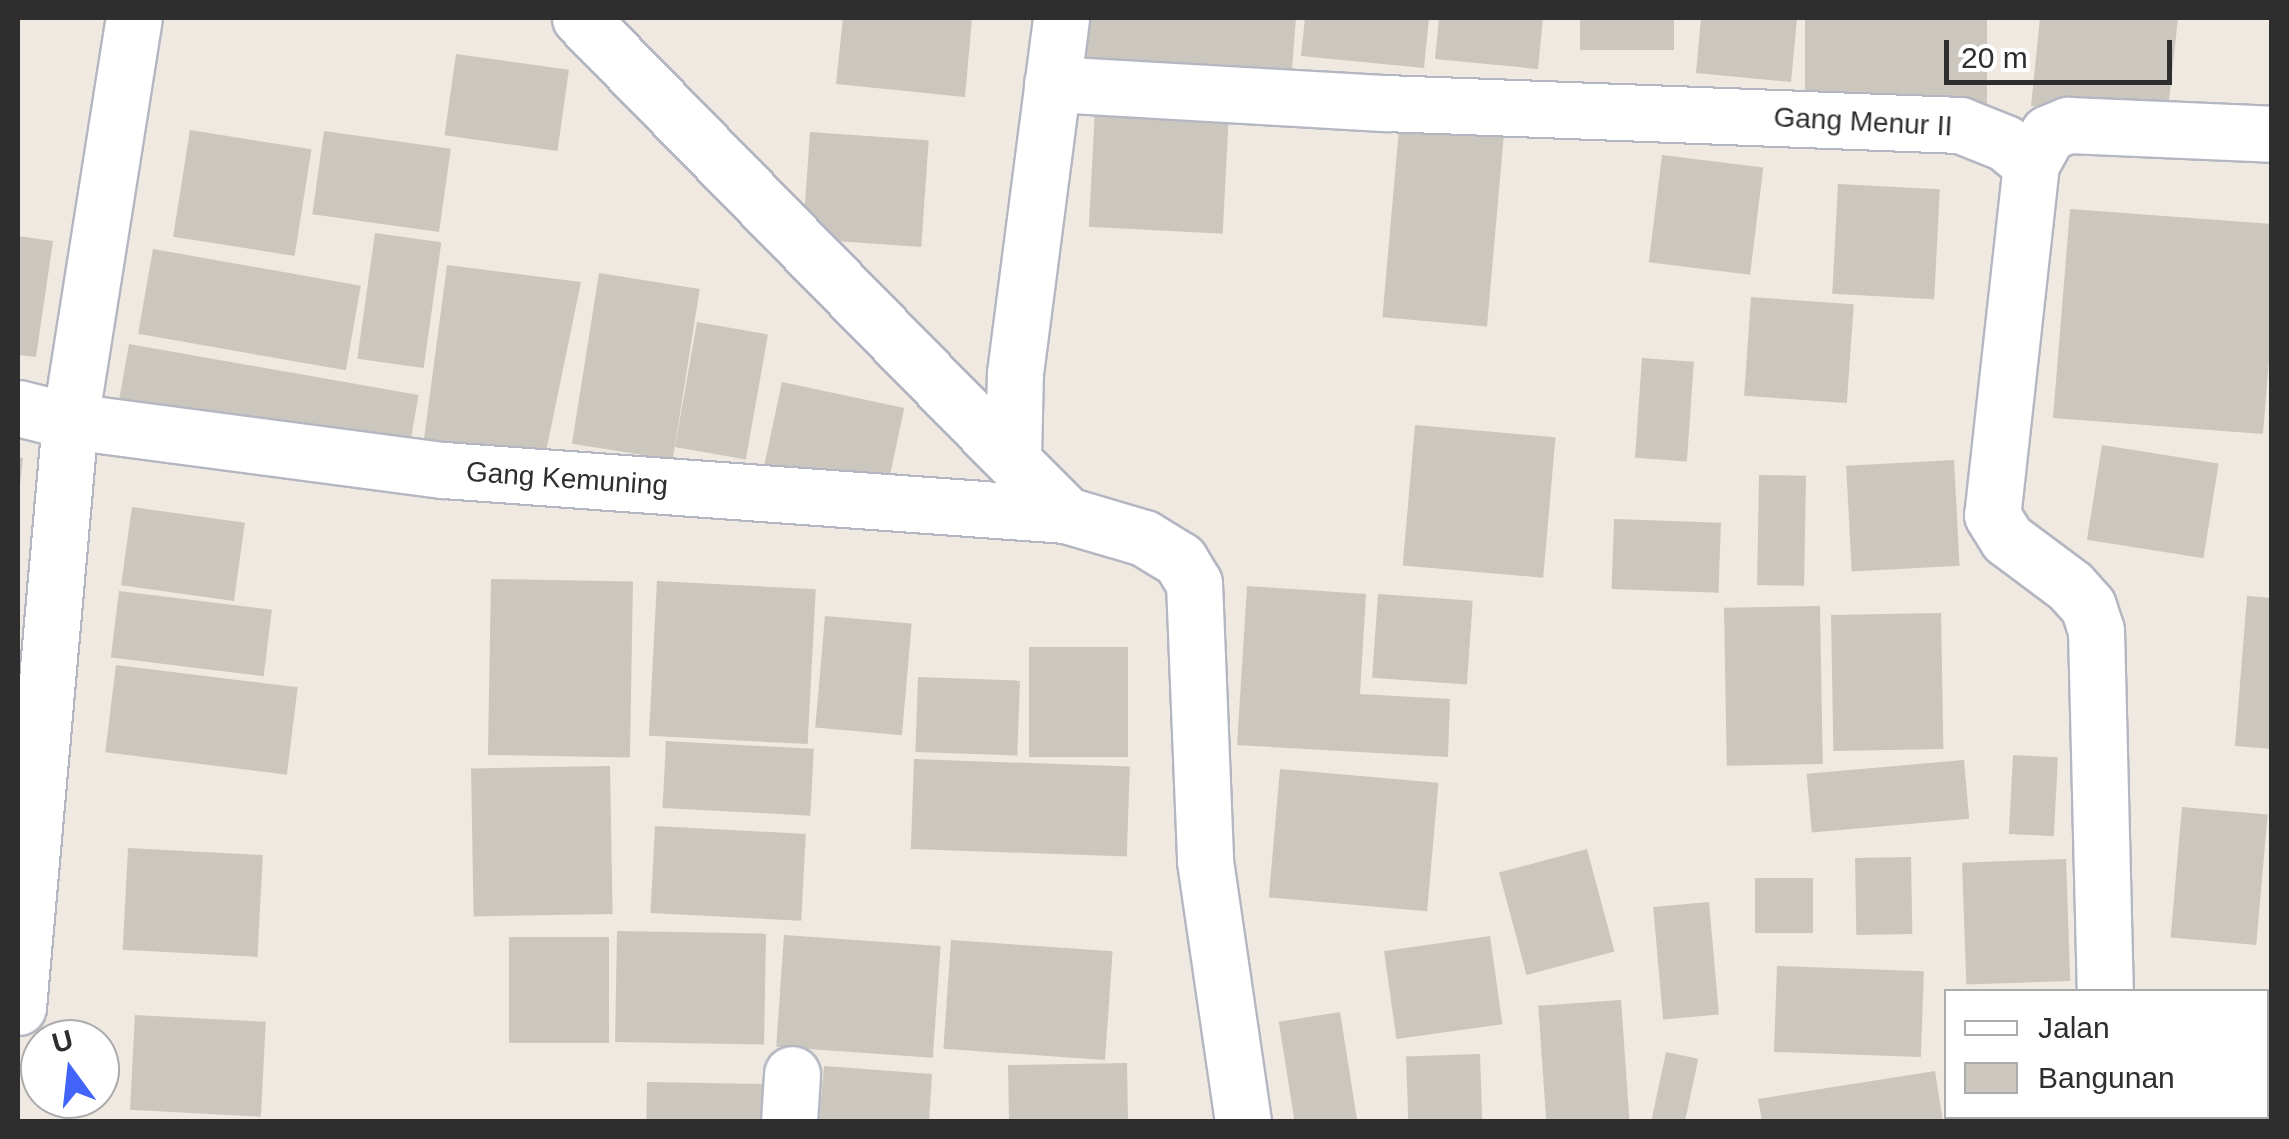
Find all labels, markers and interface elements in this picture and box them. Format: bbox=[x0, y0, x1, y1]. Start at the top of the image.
scale bar bbox=[1949, 20, 2176, 82]
text: 20 m bbox=[1961, 41, 2028, 74]
street label: Gang Menur II bbox=[1773, 101, 1953, 143]
street label: Gang Kemuning bbox=[465, 455, 669, 503]
legend bbox=[1944, 989, 2269, 1119]
text: Jalan bbox=[2038, 1011, 2110, 1044]
north arrow bbox=[20, 1019, 120, 1119]
text: U bbox=[49, 1024, 76, 1059]
text: Bangunan bbox=[2038, 1061, 2175, 1094]

